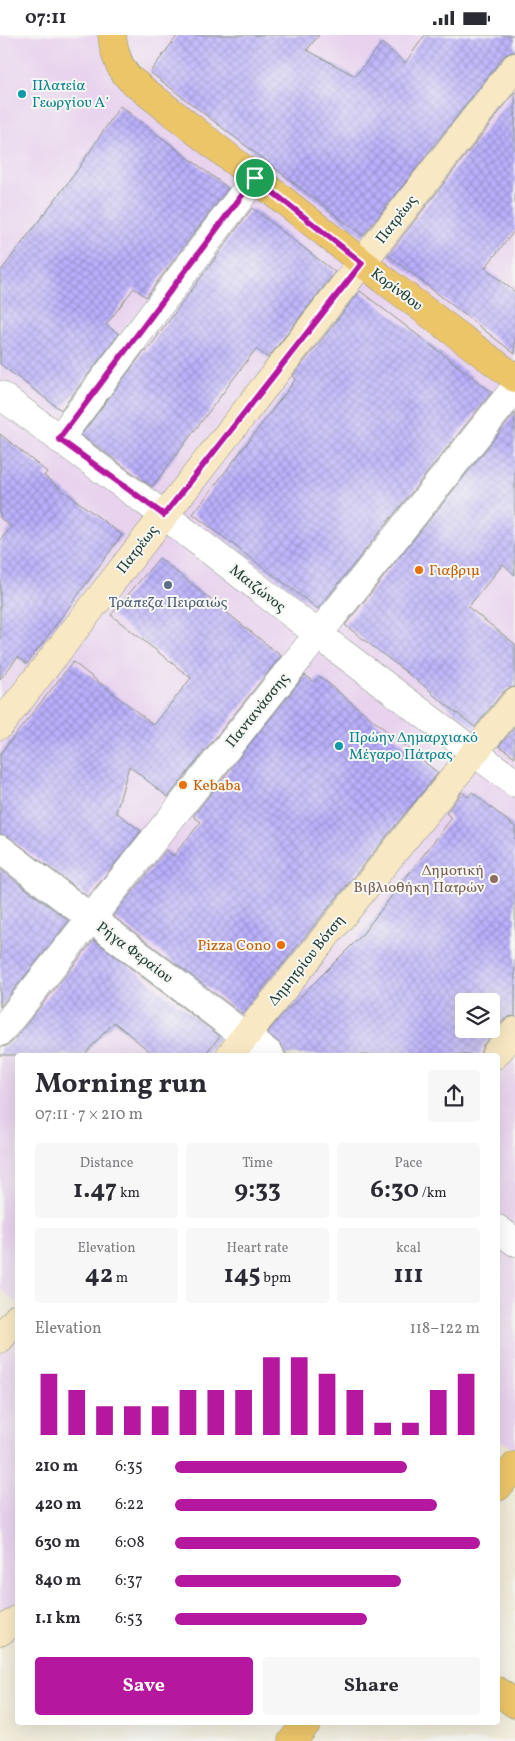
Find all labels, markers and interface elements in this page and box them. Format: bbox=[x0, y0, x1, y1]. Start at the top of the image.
text: 07:11 bbox=[25, 5, 66, 31]
place label: Πλατεία Γεωργίου Α΄ bbox=[32, 76, 110, 114]
marker: Πλατεία Γεωργίου Α΄ bbox=[16, 88, 28, 100]
pin bbox=[234, 157, 276, 199]
icon: arrive bbox=[241, 164, 269, 192]
street label: Πατρέως bbox=[371, 191, 423, 249]
street label: Κορίνθου bbox=[366, 264, 426, 317]
street label: Πατρέως bbox=[112, 521, 164, 579]
street label: Μαιζώνος bbox=[224, 560, 290, 618]
place label: Γιαβριμ bbox=[429, 561, 480, 582]
marker: Γιαβριμ bbox=[413, 564, 425, 576]
marker: Τράπεζα Πειραιώς bbox=[162, 579, 174, 591]
place label: Τράπεζα Πειραιώς bbox=[108, 593, 228, 614]
street label: Παντανάσσης bbox=[222, 669, 295, 753]
place label: Πρώην Δημαρχιακό Μέγαρο Πάτρας bbox=[349, 728, 478, 766]
marker: Πρώην Δημαρχιακό Μέγαρο Πάτρας bbox=[333, 740, 345, 752]
place label: Kebaba bbox=[193, 776, 241, 797]
marker: Kebaba bbox=[177, 779, 189, 791]
place label: Δημοτική Βιβλιοθήκη Πατρών bbox=[353, 861, 484, 899]
marker: Δημοτική Βιβλιοθήκη Πατρών bbox=[488, 873, 500, 885]
street label: Δημητρίου Βότση bbox=[264, 911, 351, 1011]
street label: Ρήγα Φεραίου bbox=[92, 918, 177, 989]
place label: Pizza Cono bbox=[198, 936, 271, 957]
marker: Pizza Cono bbox=[275, 939, 287, 951]
map controls bbox=[455, 993, 500, 1038]
button: layers bbox=[455, 993, 500, 1038]
text: Morning run bbox=[35, 1065, 207, 1104]
button: share bbox=[428, 1070, 480, 1122]
text: 07:11 · 7 × 210 m bbox=[35, 1104, 143, 1126]
text: Distance bbox=[80, 1154, 133, 1173]
text: Time bbox=[242, 1154, 273, 1173]
text: Pace bbox=[395, 1154, 423, 1173]
text: 1.47 bbox=[73, 1173, 117, 1208]
text: 9:33 bbox=[234, 1173, 281, 1208]
text: 6:30 bbox=[370, 1173, 419, 1208]
text: km bbox=[117, 1184, 140, 1203]
text: /km bbox=[419, 1184, 447, 1203]
text: Elevation bbox=[77, 1239, 136, 1258]
text: Heart rate bbox=[227, 1239, 288, 1258]
text: kcal bbox=[396, 1239, 421, 1258]
text: 42 bbox=[85, 1258, 113, 1293]
text: 145 bbox=[224, 1258, 261, 1293]
text: 111 bbox=[393, 1258, 424, 1293]
text: m bbox=[113, 1269, 128, 1288]
text: bpm bbox=[261, 1269, 291, 1288]
text: Elevation bbox=[35, 1318, 102, 1340]
text: 118–122 m bbox=[410, 1318, 480, 1340]
text: 210 m bbox=[35, 1456, 78, 1478]
text: 6:35 bbox=[115, 1456, 143, 1478]
text: 420 m bbox=[35, 1494, 81, 1516]
text: 6:22 bbox=[115, 1494, 144, 1516]
text: 630 m bbox=[35, 1532, 80, 1554]
text: 6:08 bbox=[115, 1532, 145, 1554]
text: 840 m bbox=[35, 1570, 81, 1592]
text: 6:37 bbox=[115, 1570, 143, 1592]
text: 1.1 km bbox=[35, 1608, 81, 1630]
text: 6:53 bbox=[115, 1608, 143, 1630]
button: Save bbox=[35, 1657, 253, 1715]
button: Share bbox=[263, 1657, 480, 1715]

